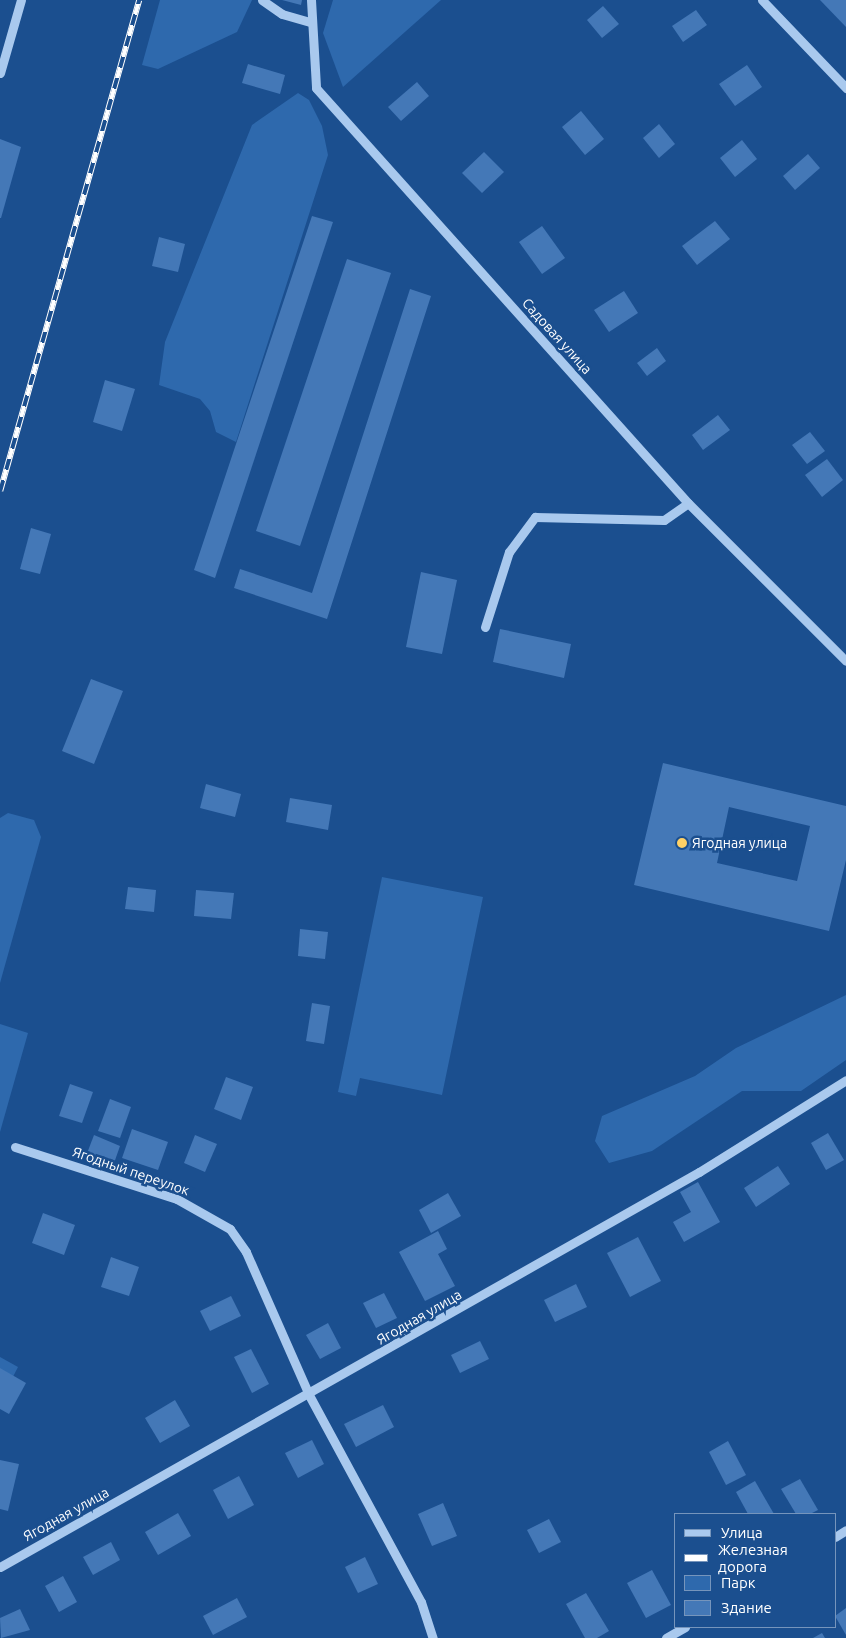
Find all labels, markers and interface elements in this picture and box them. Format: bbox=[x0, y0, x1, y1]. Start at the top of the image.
street label: Садовая улица bbox=[519, 295, 595, 377]
place label: Ягодная улица bbox=[692, 835, 787, 851]
marker: Ягодная улица bbox=[676, 837, 688, 849]
street label: Ягодный переулок bbox=[70, 1143, 192, 1199]
street label: Ягодная улица bbox=[374, 1286, 464, 1348]
street label: Ягодная улица bbox=[20, 1484, 112, 1544]
legend bbox=[674, 1513, 836, 1628]
text: Улица bbox=[721, 1524, 763, 1541]
text: Железная дорога bbox=[718, 1541, 788, 1575]
text: Парк bbox=[721, 1574, 756, 1591]
text: Здание bbox=[721, 1599, 772, 1616]

